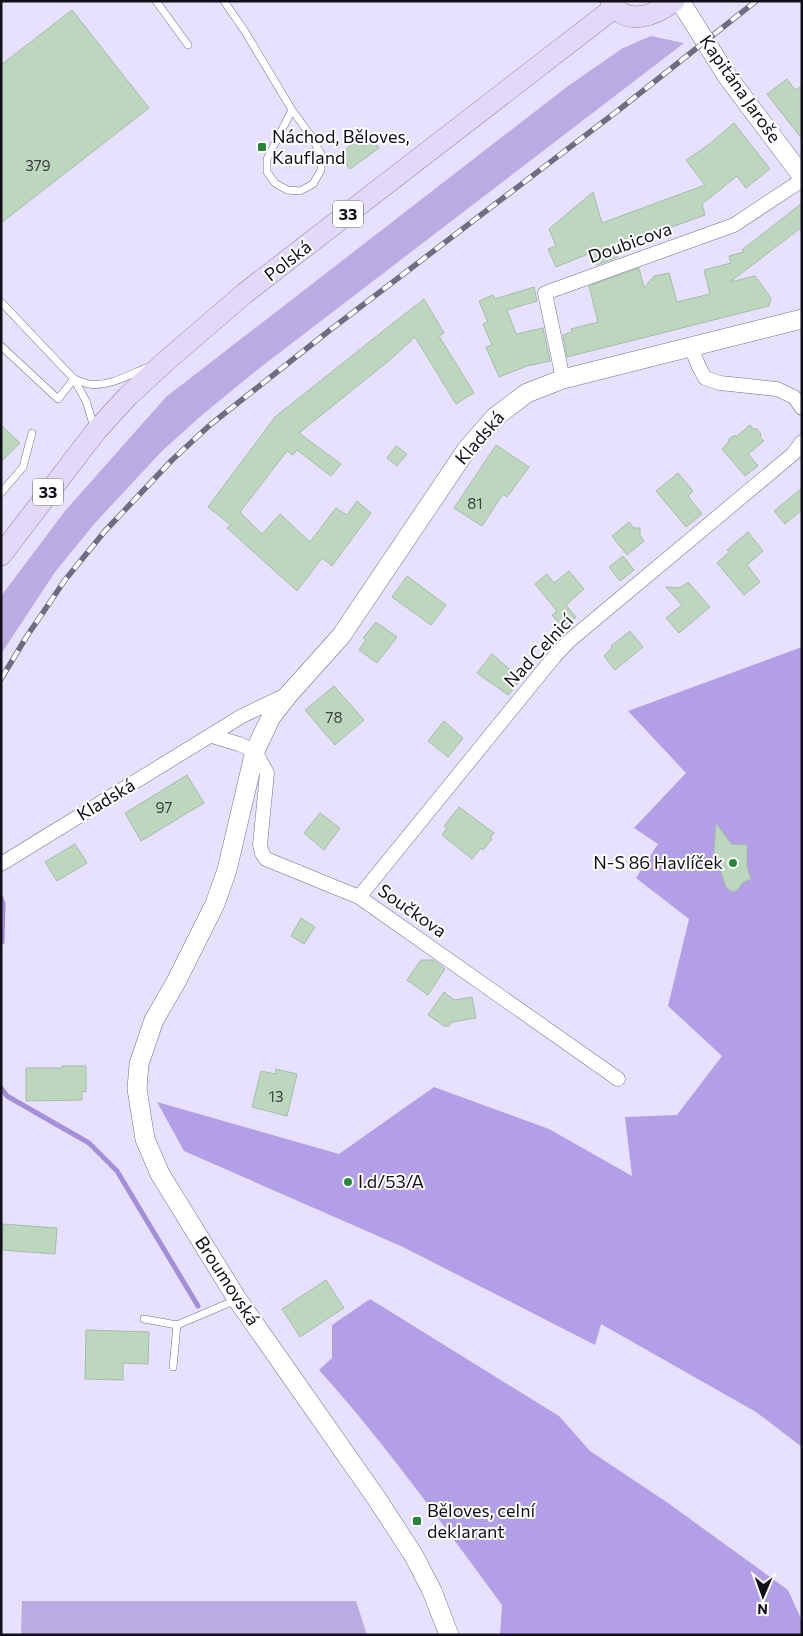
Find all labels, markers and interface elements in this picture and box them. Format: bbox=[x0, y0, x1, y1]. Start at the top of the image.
street label: Kapitána Jaroše bbox=[696, 30, 786, 147]
place label: Náchod, Běloves, Kaufland bbox=[272, 125, 410, 168]
marker: Náchod, Běloves, Kaufland bbox=[256, 141, 268, 153]
house number: 379 bbox=[25, 156, 51, 174]
road number: 33 bbox=[333, 200, 363, 228]
street label: Doubicova bbox=[585, 217, 674, 267]
street label: Polská bbox=[259, 235, 315, 285]
street label: Kladská bbox=[450, 406, 508, 469]
road number: 33 bbox=[33, 478, 63, 506]
house number: 81 bbox=[467, 494, 483, 512]
street label: Nad Celnicí bbox=[499, 608, 579, 691]
house number: 78 bbox=[326, 708, 342, 726]
street label: Kladská bbox=[72, 773, 138, 825]
house number: 97 bbox=[156, 798, 173, 816]
place label: N-S 86 Havlíček bbox=[593, 851, 723, 873]
marker: N-S 86 Havlíček bbox=[727, 857, 739, 869]
street label: Součkova bbox=[374, 879, 451, 942]
house number: 13 bbox=[269, 1087, 283, 1105]
place label: I.d/53/A bbox=[358, 1170, 424, 1192]
marker: I.d/53/A bbox=[342, 1176, 354, 1188]
street label: Broumovská bbox=[191, 1232, 265, 1329]
place label: Běloves, celní deklarant bbox=[427, 1499, 536, 1542]
marker: Běloves, celní deklarant bbox=[411, 1515, 423, 1527]
north arrow bbox=[738, 1571, 788, 1621]
text: N bbox=[757, 1601, 768, 1618]

